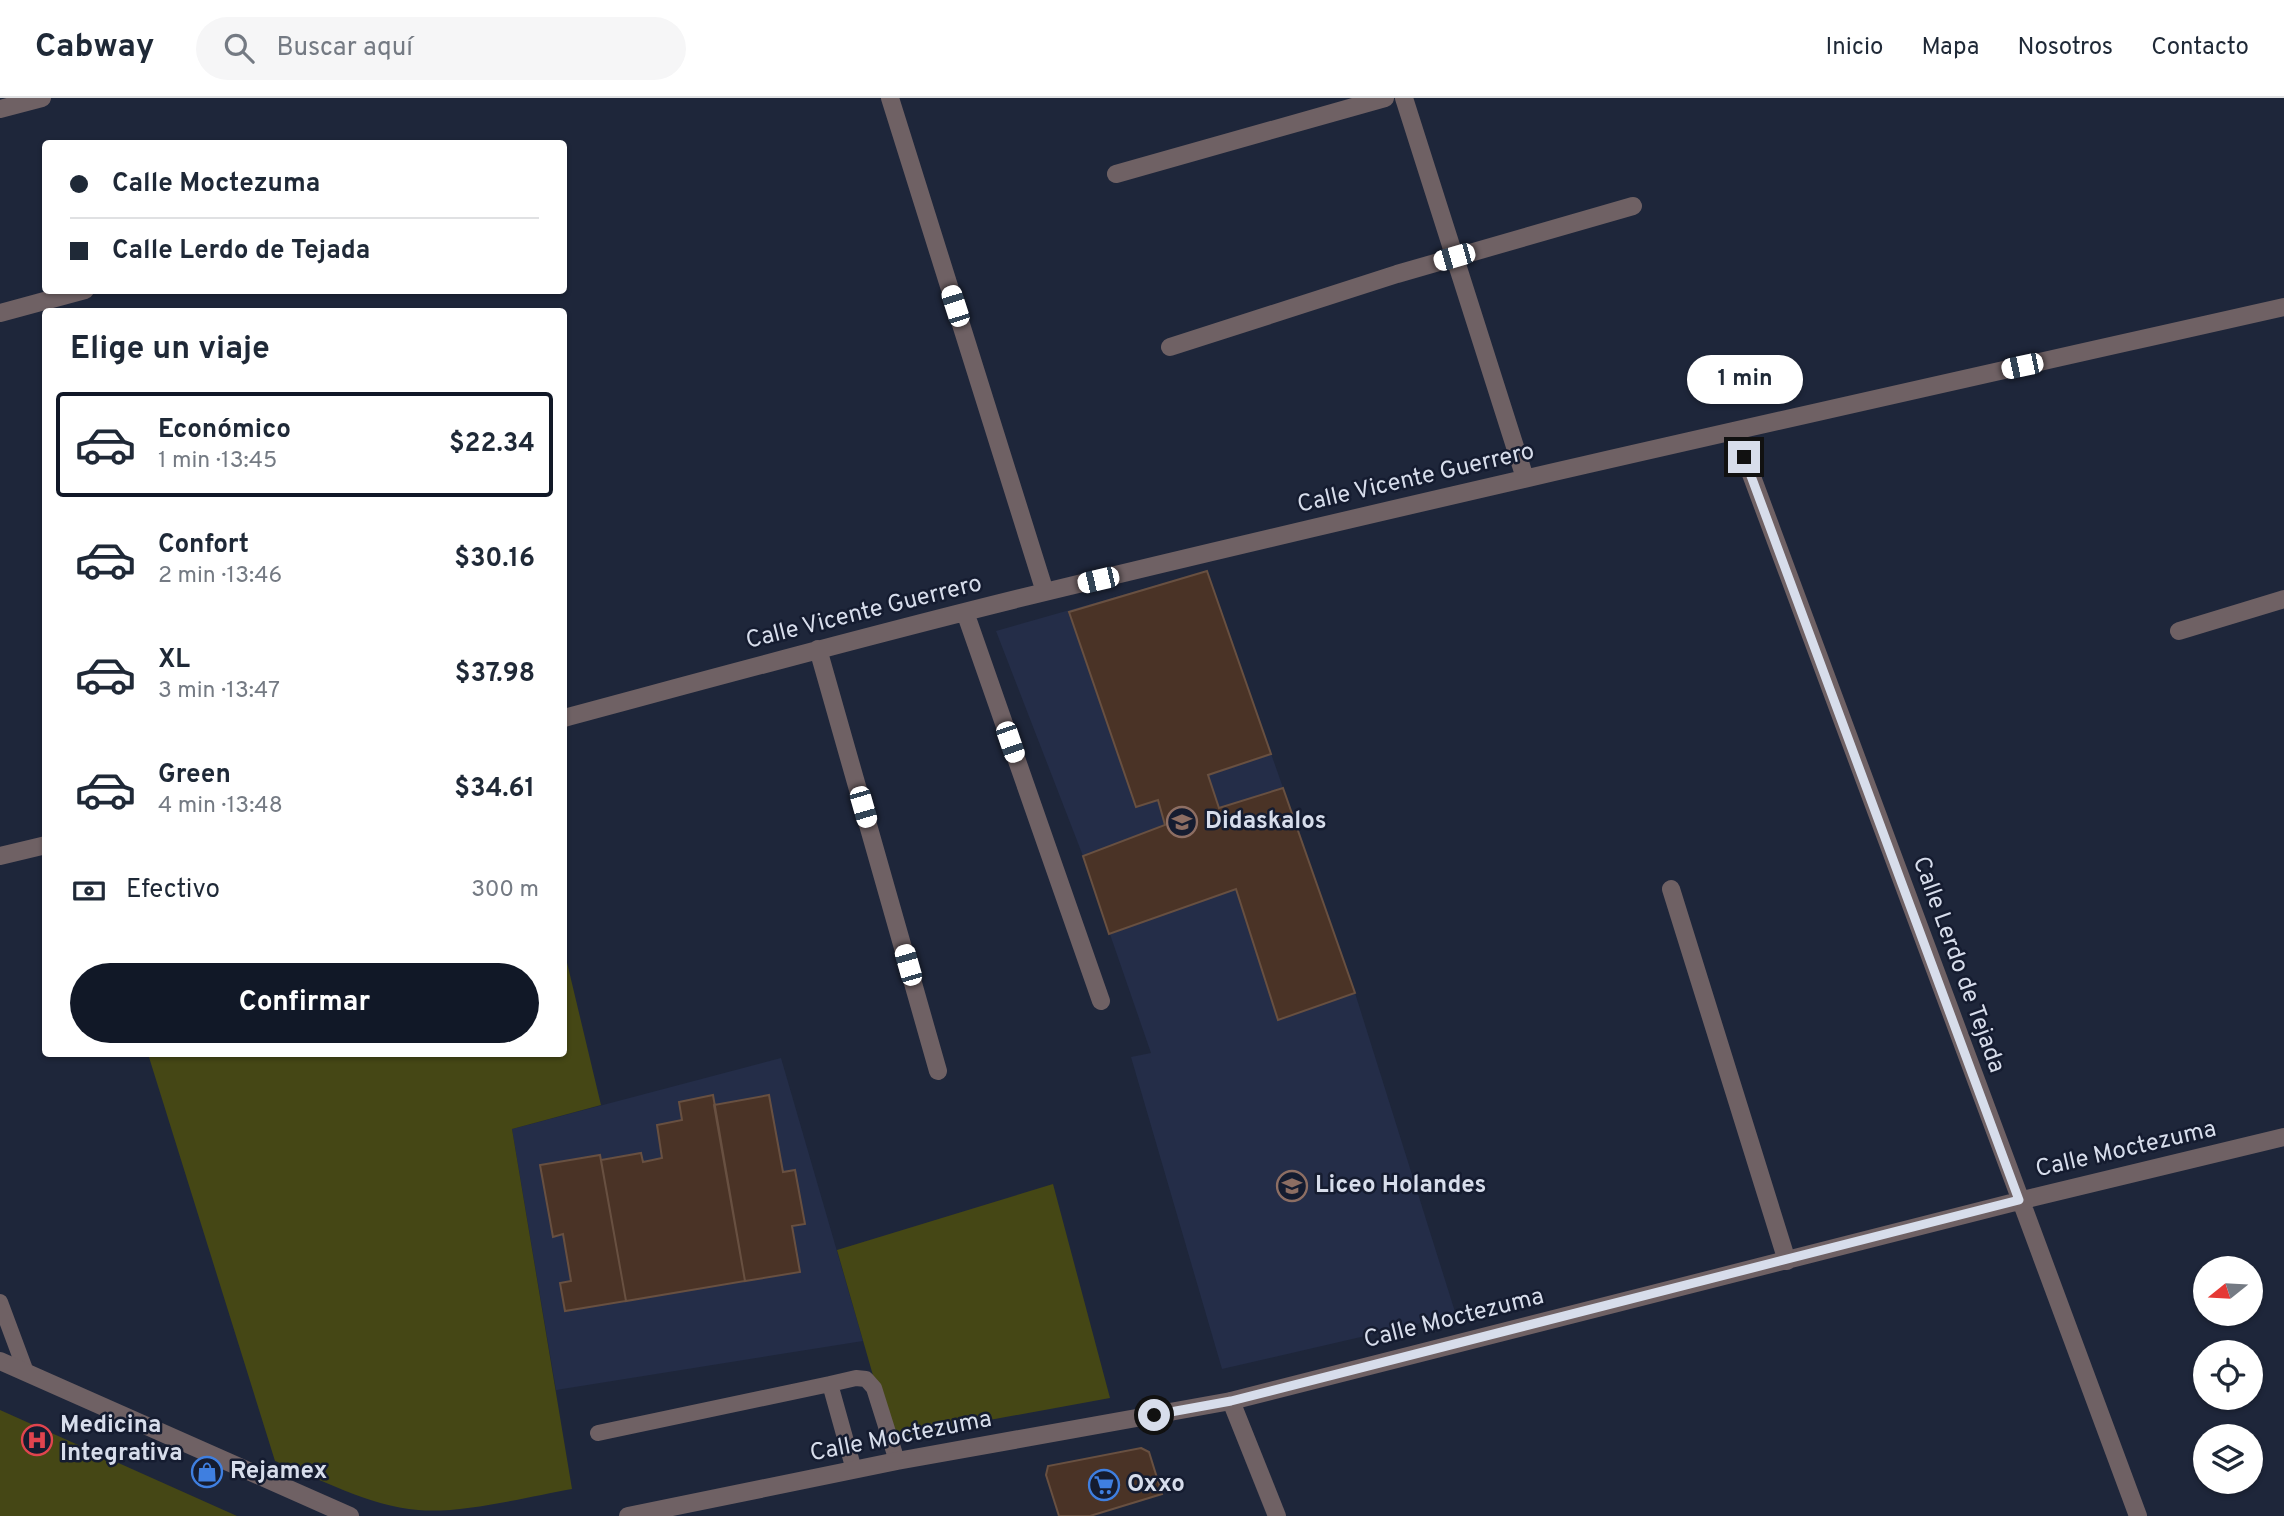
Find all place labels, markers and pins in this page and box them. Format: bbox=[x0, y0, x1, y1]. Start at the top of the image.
school or university icon: Didaskalos bbox=[1165, 805, 1199, 839]
place label: Didaskalos bbox=[1205, 807, 1327, 837]
school or university icon: Liceo Holandes bbox=[1275, 1169, 1309, 1203]
place label: Liceo Holandes bbox=[1315, 1171, 1486, 1201]
place label: Medicina Integrativa bbox=[60, 1411, 183, 1469]
hospital icon: Medicina Integrativa bbox=[20, 1423, 54, 1457]
shop icon: Rejamex bbox=[190, 1455, 224, 1489]
place label: Rejamex bbox=[230, 1457, 327, 1487]
supermarket icon: Oxxo bbox=[1087, 1468, 1121, 1502]
place label: Oxxo bbox=[1127, 1470, 1185, 1500]

